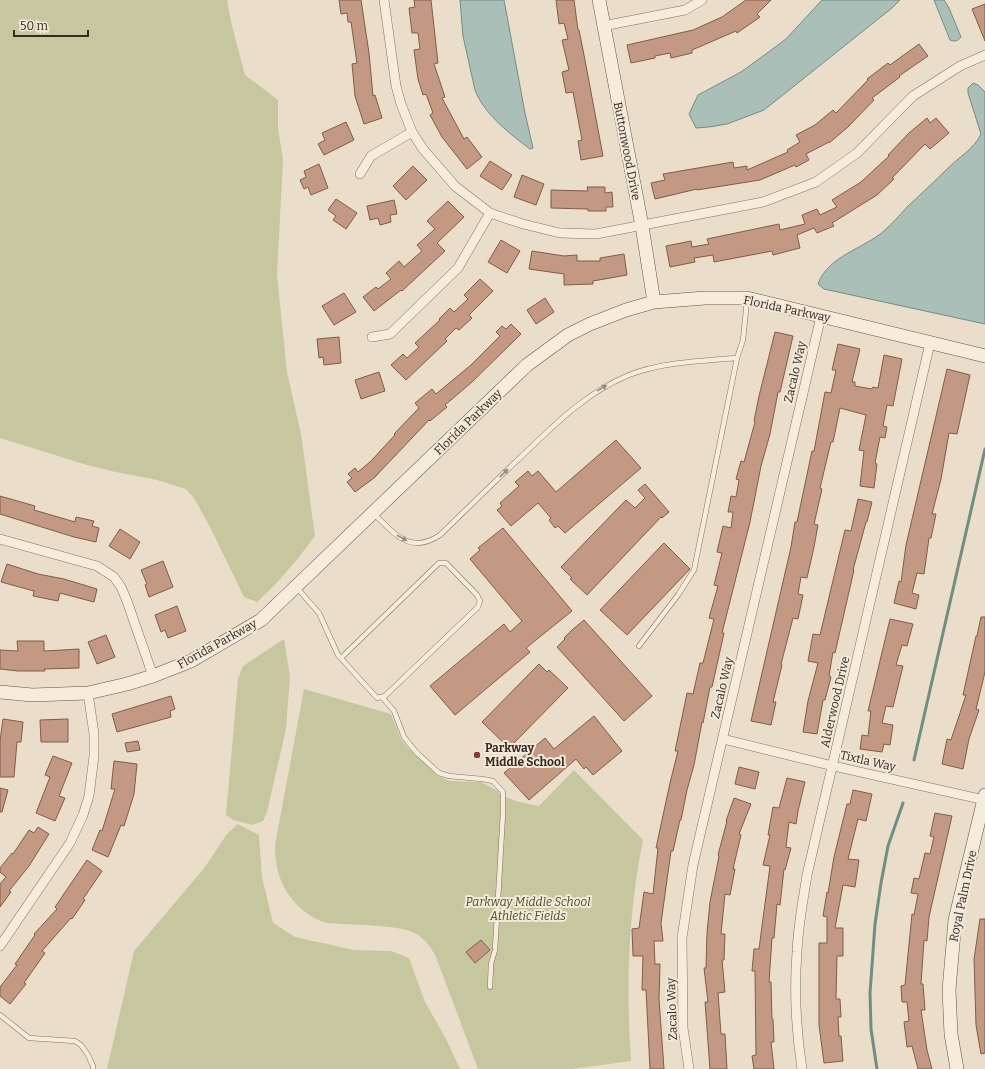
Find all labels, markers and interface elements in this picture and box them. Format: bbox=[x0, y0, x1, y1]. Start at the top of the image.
scale bar bbox=[14, 12, 88, 38]
text: 50 m bbox=[20, 19, 49, 33]
street label: Buttonwood Drive bbox=[611, 101, 643, 201]
street label: Florida Parkway bbox=[742, 293, 832, 325]
street label: Zacalo Way bbox=[781, 339, 809, 404]
one-way arrow bbox=[597, 384, 607, 392]
street label: Florida Parkway bbox=[431, 386, 505, 458]
one-way arrow bbox=[499, 468, 509, 478]
one-way arrow bbox=[396, 534, 408, 541]
street label: Florida Parkway bbox=[175, 616, 260, 672]
street label: Zacalo Way bbox=[708, 655, 736, 720]
street label: Alderwood Drive bbox=[818, 655, 852, 749]
place label: Parkway Middle School bbox=[485, 741, 565, 769]
street label: Tixtla Way bbox=[839, 748, 898, 774]
marker: Parkway Middle School bbox=[472, 750, 482, 760]
street label: Royal Palm Drive bbox=[946, 849, 980, 943]
park label: Parkway Middle School Athletic Fields bbox=[466, 895, 590, 923]
street label: Zacalo Way bbox=[664, 977, 680, 1041]

